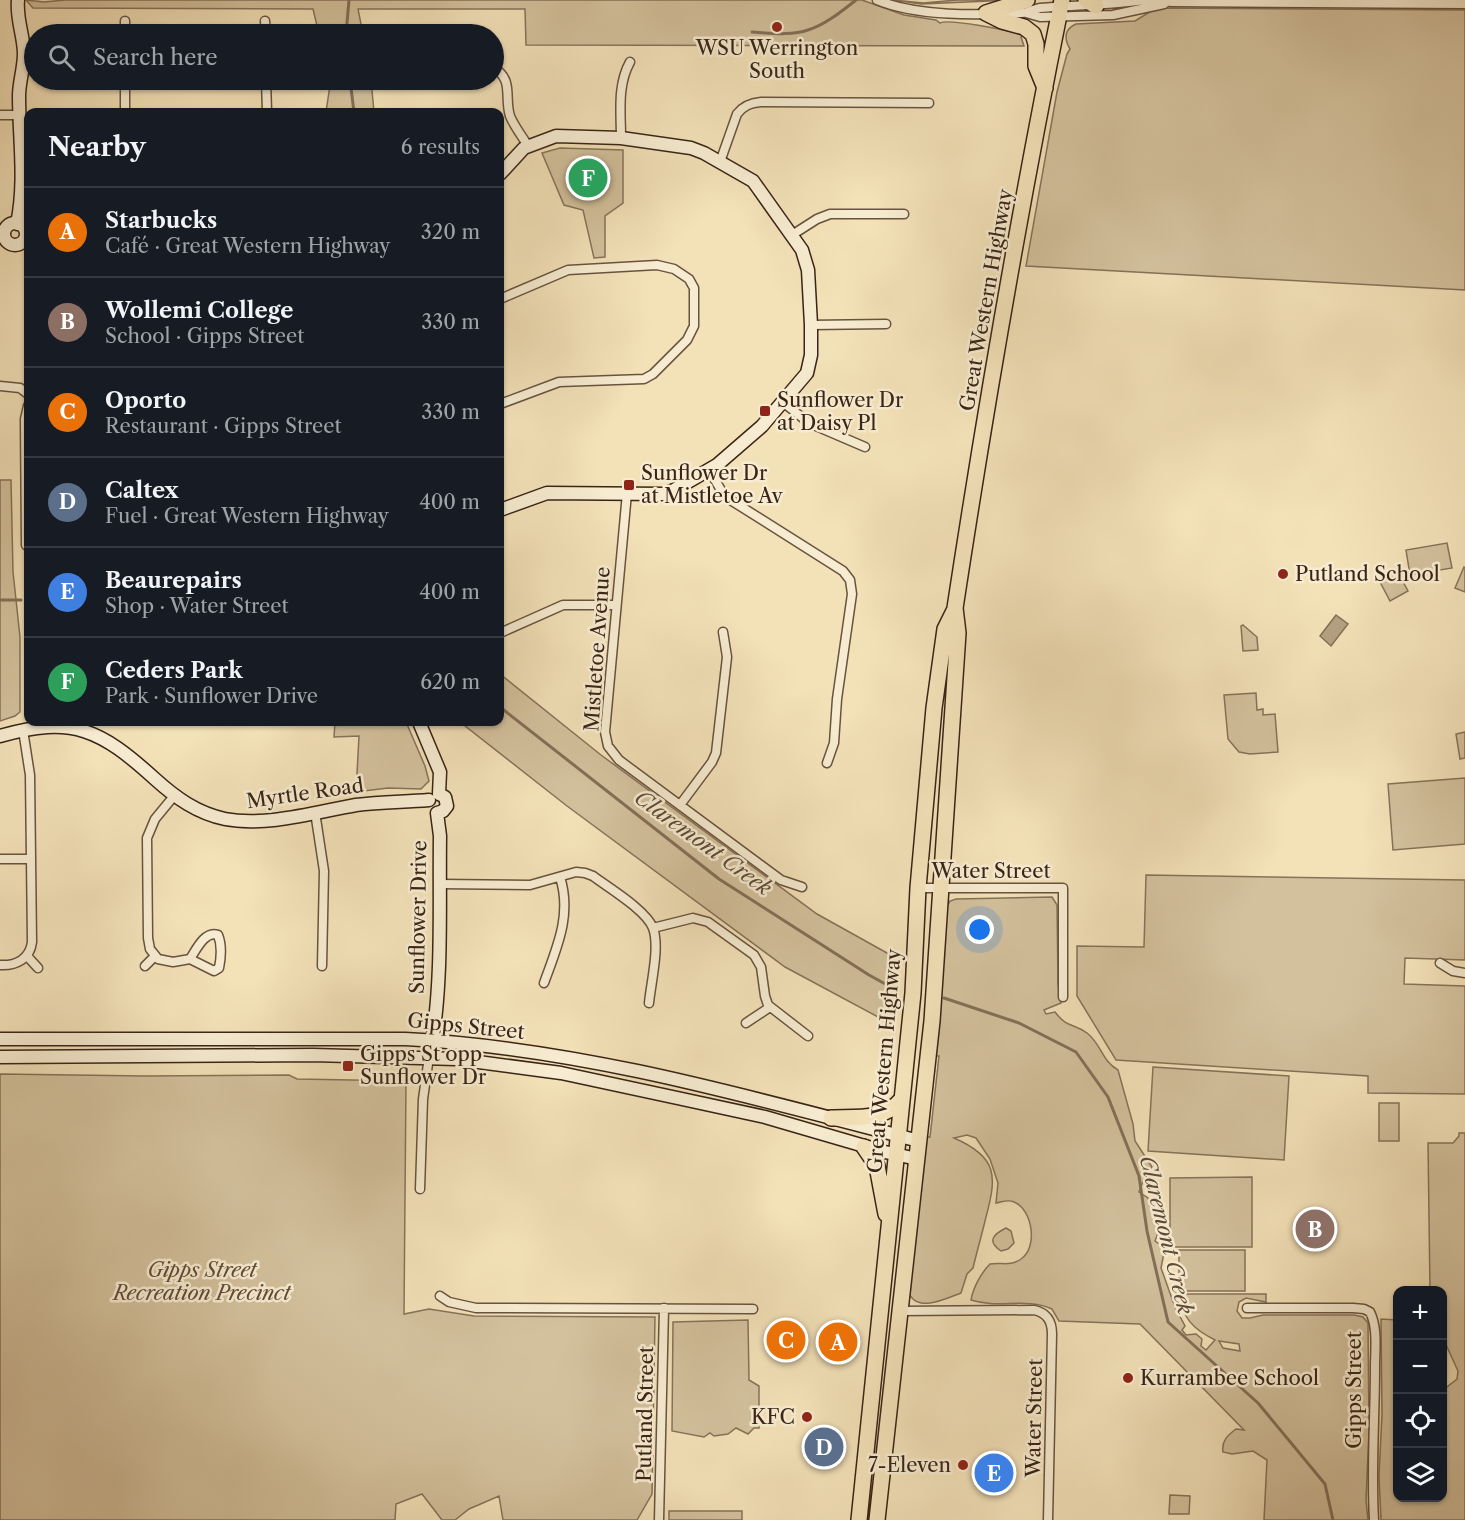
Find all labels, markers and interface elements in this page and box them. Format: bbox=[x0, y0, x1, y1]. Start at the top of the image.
marker: WSU Werrington South bbox=[770, 20, 784, 34]
search box bbox=[24, 24, 504, 90]
place label: WSU Werrington South bbox=[695, 36, 859, 83]
icon: search bbox=[45, 41, 78, 74]
text: Search here bbox=[93, 44, 218, 71]
text: Nearby bbox=[48, 131, 146, 163]
text: 6 results bbox=[401, 135, 480, 159]
pin: F bbox=[568, 156, 608, 201]
street label: Great Western Highway bbox=[955, 186, 1018, 413]
text: Starbucks bbox=[105, 207, 217, 234]
text: A bbox=[60, 220, 75, 244]
text: 320 m bbox=[421, 220, 480, 244]
text: Café · Great Western Highway bbox=[105, 234, 390, 258]
text: Wollemi College bbox=[105, 297, 293, 324]
text: B bbox=[60, 310, 75, 334]
text: 330 m bbox=[421, 310, 480, 334]
text: School · Gipps Street bbox=[105, 324, 304, 348]
text: Oporto bbox=[105, 387, 186, 414]
place label: Sunflower Dr at Daisy Pl bbox=[777, 388, 904, 435]
text: C bbox=[59, 400, 76, 424]
text: 330 m bbox=[421, 400, 480, 424]
marker: Sunflower Dr at Daisy Pl bbox=[758, 404, 772, 418]
text: Restaurant · Gipps Street bbox=[105, 414, 342, 438]
place label: Sunflower Dr at Mistletoe Av bbox=[641, 461, 784, 508]
text: Caltex bbox=[105, 477, 179, 504]
marker: Sunflower Dr at Mistletoe Av bbox=[622, 478, 636, 492]
text: D bbox=[59, 490, 76, 514]
text: 400 m bbox=[419, 490, 480, 514]
text: Fuel · Great Western Highway bbox=[105, 504, 389, 528]
place label: Putland School bbox=[1295, 562, 1440, 586]
street label: Mistletoe Avenue bbox=[579, 566, 615, 732]
text: Beaurepairs bbox=[105, 567, 242, 594]
marker: Putland School bbox=[1276, 567, 1290, 581]
text: E bbox=[60, 580, 75, 604]
text: 400 m bbox=[419, 580, 480, 604]
text: Shop · Water Street bbox=[105, 594, 289, 618]
text: Ceders Park bbox=[105, 657, 243, 684]
text: F bbox=[61, 670, 74, 694]
text: 620 m bbox=[420, 670, 480, 694]
text: Park · Sunflower Drive bbox=[105, 684, 318, 708]
street label: Myrtle Road bbox=[245, 773, 365, 813]
water label: Claremont Creek bbox=[630, 785, 777, 901]
street label: Sunflower Drive bbox=[405, 840, 431, 994]
street label: Water Street bbox=[931, 859, 1050, 883]
your location bbox=[965, 915, 994, 944]
street label: Great Western Highway bbox=[862, 947, 906, 1174]
street label: Gipps Street bbox=[406, 1008, 526, 1044]
place label: Gipps St opp Sunflower Dr bbox=[360, 1042, 487, 1089]
marker: Gipps St opp Sunflower Dr bbox=[341, 1059, 355, 1073]
water label: Claremont Creek bbox=[1135, 1153, 1198, 1317]
pin: B bbox=[1296, 1206, 1334, 1252]
park label: Gipps Street Recreation Precinct bbox=[111, 1258, 292, 1305]
map controls bbox=[1393, 1286, 1447, 1502]
button: + bbox=[1393, 1286, 1447, 1340]
pin: C bbox=[766, 1318, 806, 1362]
pin: A bbox=[818, 1320, 858, 1364]
street label: Gipps Street bbox=[1342, 1331, 1366, 1449]
button: − bbox=[1393, 1340, 1447, 1394]
street label: Putland Street bbox=[632, 1346, 658, 1482]
street label: Water Street bbox=[1021, 1358, 1047, 1479]
place label: Kurrambee School bbox=[1140, 1366, 1319, 1390]
marker: Kurrambee School bbox=[1121, 1371, 1135, 1385]
button: locate bbox=[1393, 1394, 1447, 1448]
place label: KFC bbox=[751, 1405, 795, 1429]
marker: KFC bbox=[800, 1410, 814, 1424]
pin: D bbox=[804, 1424, 844, 1470]
button: layers bbox=[1393, 1448, 1447, 1502]
pin: E bbox=[974, 1450, 1014, 1496]
place label: 7-Eleven bbox=[868, 1453, 951, 1477]
marker: 7-Eleven bbox=[956, 1458, 970, 1472]

